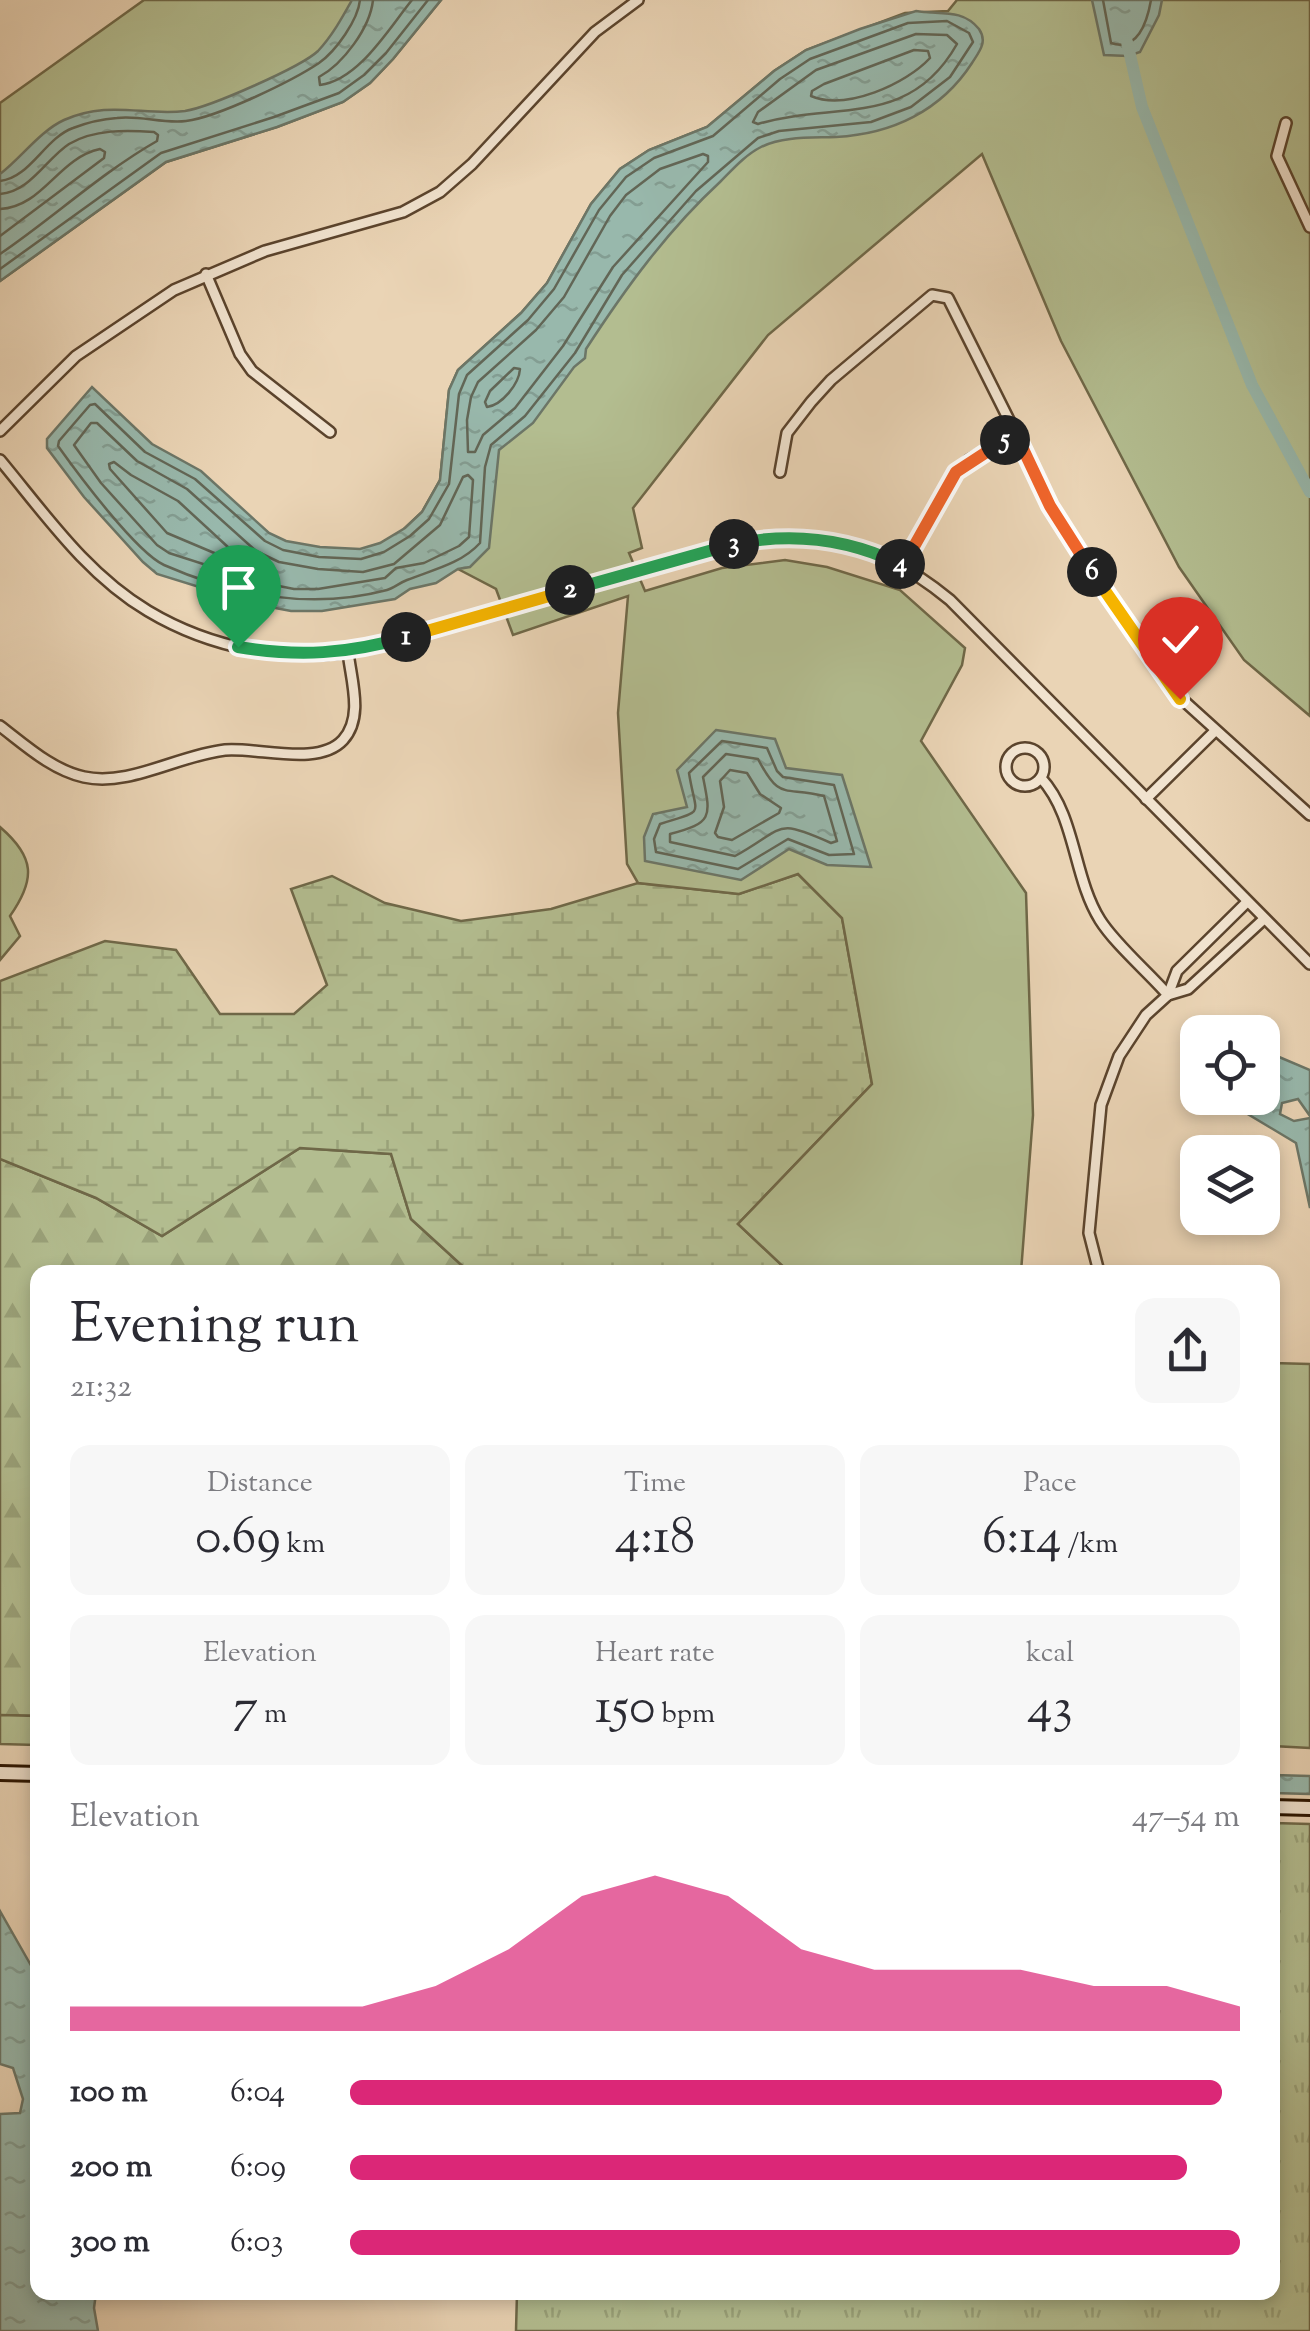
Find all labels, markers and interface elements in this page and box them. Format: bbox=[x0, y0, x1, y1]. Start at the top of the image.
pin: 5 bbox=[980, 415, 1030, 465]
text: 5 bbox=[1000, 420, 1010, 460]
pin: 3 bbox=[709, 519, 759, 569]
text: 3 bbox=[728, 524, 740, 564]
pin: 4 bbox=[875, 539, 925, 589]
text: 4 bbox=[893, 544, 907, 584]
pin bbox=[196, 545, 281, 648]
pin: 6 bbox=[1067, 547, 1117, 597]
text: 6 bbox=[1085, 552, 1099, 592]
icon: arrive bbox=[211, 560, 266, 615]
pin: 2 bbox=[545, 565, 595, 615]
text: 2 bbox=[563, 570, 577, 610]
pin bbox=[1138, 597, 1223, 700]
pin: 1 bbox=[381, 612, 431, 662]
icon: check bbox=[1153, 612, 1208, 667]
text: 1 bbox=[401, 617, 411, 657]
map controls bbox=[1180, 1015, 1280, 1235]
button: locate bbox=[1180, 1015, 1280, 1115]
button: layers bbox=[1180, 1135, 1280, 1235]
text: Evening run bbox=[70, 1288, 359, 1367]
button: share bbox=[1135, 1298, 1240, 1403]
text: 21:32 bbox=[70, 1365, 132, 1411]
text: Distance bbox=[207, 1464, 313, 1504]
text: Time bbox=[624, 1464, 686, 1504]
text: Pace bbox=[1023, 1464, 1077, 1504]
text: 0.69 bbox=[195, 1504, 281, 1576]
text: 4:18 bbox=[615, 1504, 695, 1576]
text: 6:14 bbox=[982, 1504, 1061, 1576]
text: km bbox=[281, 1525, 325, 1565]
text: /km bbox=[1061, 1525, 1118, 1565]
text: Elevation bbox=[203, 1634, 317, 1674]
text: Heart rate bbox=[595, 1634, 715, 1674]
text: kcal bbox=[1026, 1634, 1074, 1674]
text: 7 bbox=[233, 1674, 258, 1746]
text: 150 bbox=[595, 1674, 655, 1746]
text: 43 bbox=[1027, 1674, 1073, 1746]
text: m bbox=[258, 1695, 287, 1735]
text: bpm bbox=[655, 1695, 715, 1735]
text: Elevation bbox=[70, 1795, 200, 1841]
text: 47–54 m bbox=[1132, 1795, 1240, 1841]
text: 100 m bbox=[70, 2070, 148, 2116]
text: 6:04 bbox=[230, 2070, 285, 2116]
text: 200 m bbox=[70, 2145, 152, 2191]
text: 6:09 bbox=[230, 2145, 286, 2191]
text: 300 m bbox=[70, 2220, 150, 2266]
text: 6:03 bbox=[230, 2220, 283, 2266]

